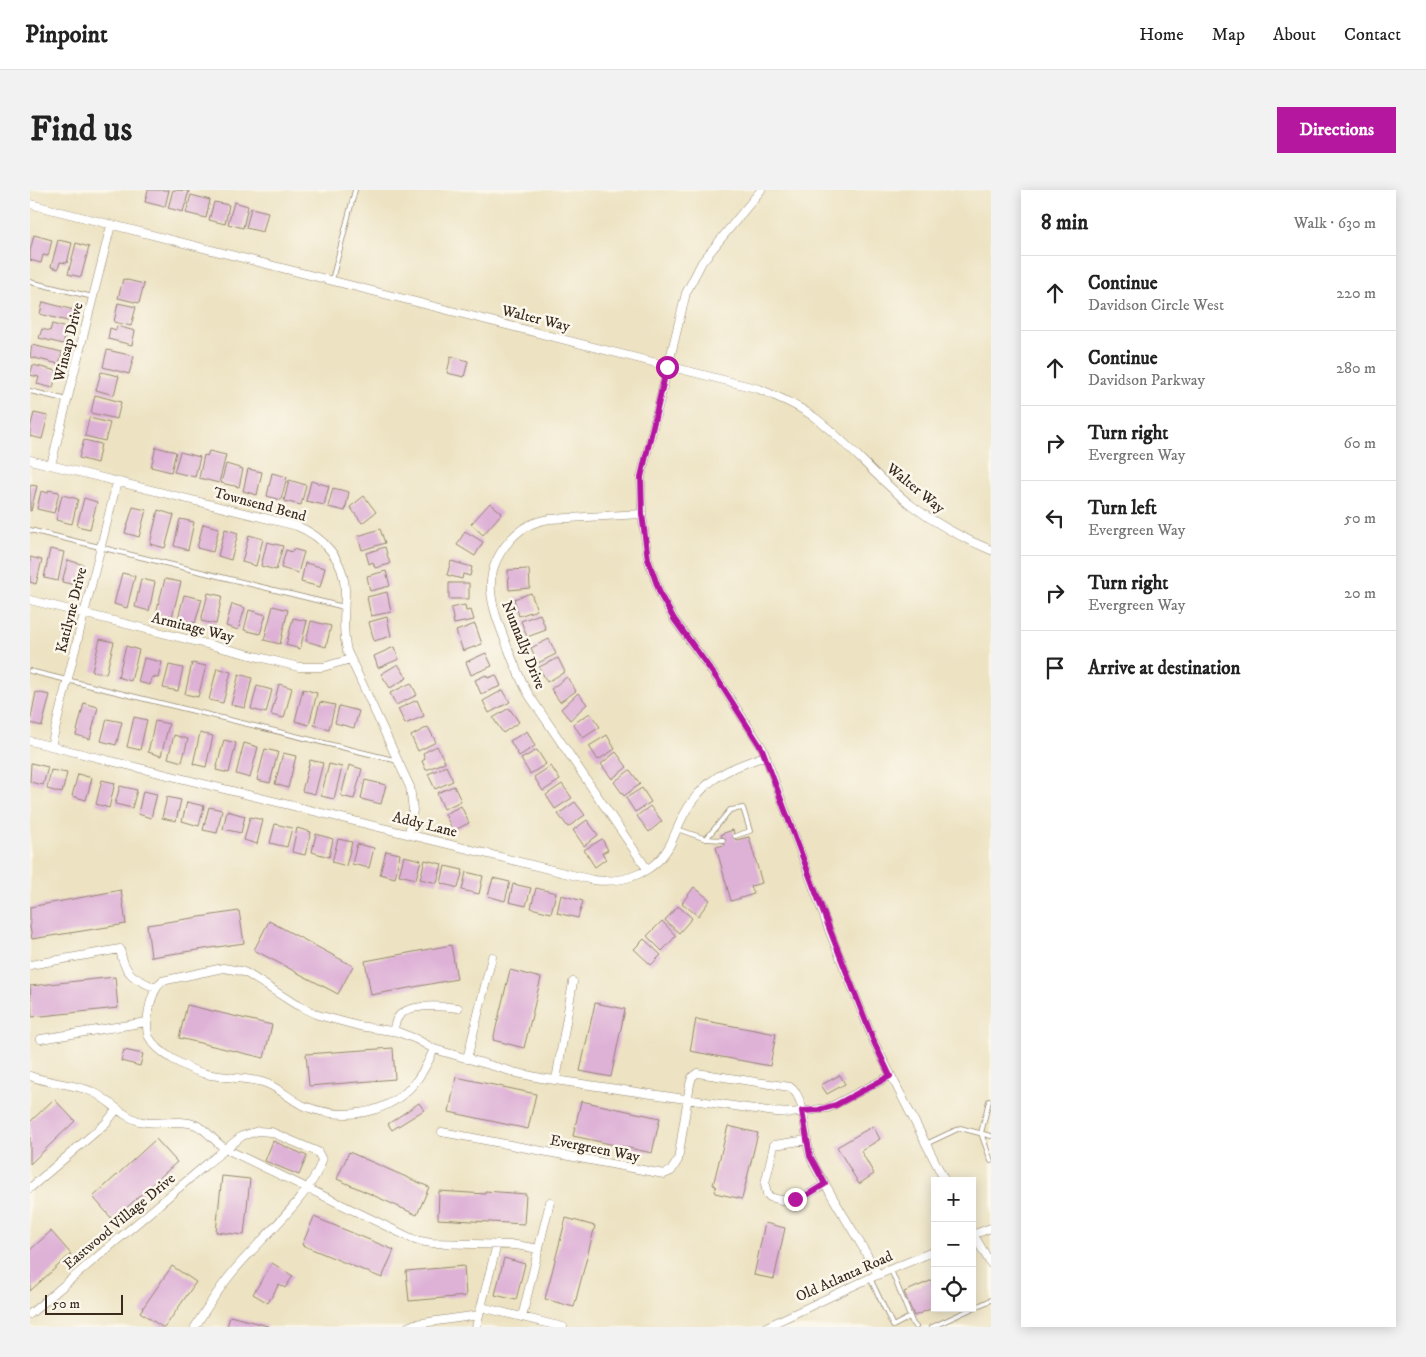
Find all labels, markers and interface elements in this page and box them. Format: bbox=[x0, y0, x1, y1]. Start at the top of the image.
text: Pinpoint bbox=[25, 20, 108, 50]
text: Home bbox=[1139, 24, 1184, 46]
text: Map bbox=[1212, 24, 1245, 46]
text: About bbox=[1273, 24, 1316, 46]
text: Contact bbox=[1344, 24, 1401, 46]
button: Directions bbox=[1277, 107, 1396, 153]
text: Find us bbox=[30, 108, 132, 152]
text: 8 min bbox=[1041, 210, 1088, 236]
text: Walk · 630 m bbox=[1294, 213, 1376, 233]
text: Continue bbox=[1088, 272, 1158, 295]
icon: ahead bbox=[1041, 279, 1069, 307]
text: 220 m bbox=[1336, 283, 1376, 303]
text: Davidson Circle West bbox=[1088, 295, 1224, 315]
street label: Winsap Drive bbox=[49, 301, 87, 385]
street label: Walter Way bbox=[499, 301, 573, 336]
text: Continue bbox=[1088, 347, 1158, 370]
icon: ahead bbox=[1041, 354, 1069, 382]
route start bbox=[656, 356, 679, 379]
text: 280 m bbox=[1336, 358, 1376, 378]
text: Davidson Parkway bbox=[1088, 370, 1205, 390]
text: Turn right bbox=[1088, 422, 1168, 445]
icon: right bbox=[1041, 429, 1069, 457]
text: 60 m bbox=[1344, 433, 1376, 453]
text: Evergreen Way bbox=[1088, 445, 1185, 465]
street label: Walter Way bbox=[882, 458, 949, 518]
street label: Townsend Bend bbox=[211, 483, 309, 526]
text: Turn left bbox=[1088, 497, 1157, 520]
icon: left bbox=[1041, 504, 1069, 532]
text: 50 m bbox=[1344, 508, 1376, 528]
text: Evergreen Way bbox=[1088, 520, 1185, 540]
street label: Katilyne Drive bbox=[52, 565, 91, 655]
text: Turn right bbox=[1088, 572, 1168, 595]
icon: right bbox=[1041, 579, 1069, 607]
text: 20 m bbox=[1344, 583, 1376, 603]
text: Evergreen Way bbox=[1088, 595, 1185, 615]
street label: Nunnally Drive bbox=[497, 598, 550, 692]
street label: Armitage Way bbox=[150, 608, 237, 647]
icon: arrive bbox=[1041, 654, 1069, 682]
text: Arrive at destination bbox=[1088, 657, 1240, 680]
street label: Addy Lane bbox=[391, 807, 459, 842]
street label: Evergreen Way bbox=[548, 1130, 642, 1167]
street label: Eastwood Village Drive bbox=[59, 1169, 179, 1274]
map controls bbox=[931, 1177, 976, 1312]
button: + bbox=[931, 1177, 976, 1222]
route end bbox=[784, 1188, 807, 1211]
button: − bbox=[931, 1222, 976, 1267]
street label: Old Atlanta Road bbox=[793, 1246, 896, 1306]
button: locate bbox=[931, 1267, 976, 1312]
scale bar bbox=[45, 1292, 122, 1315]
text: 50 m bbox=[52, 1295, 80, 1313]

